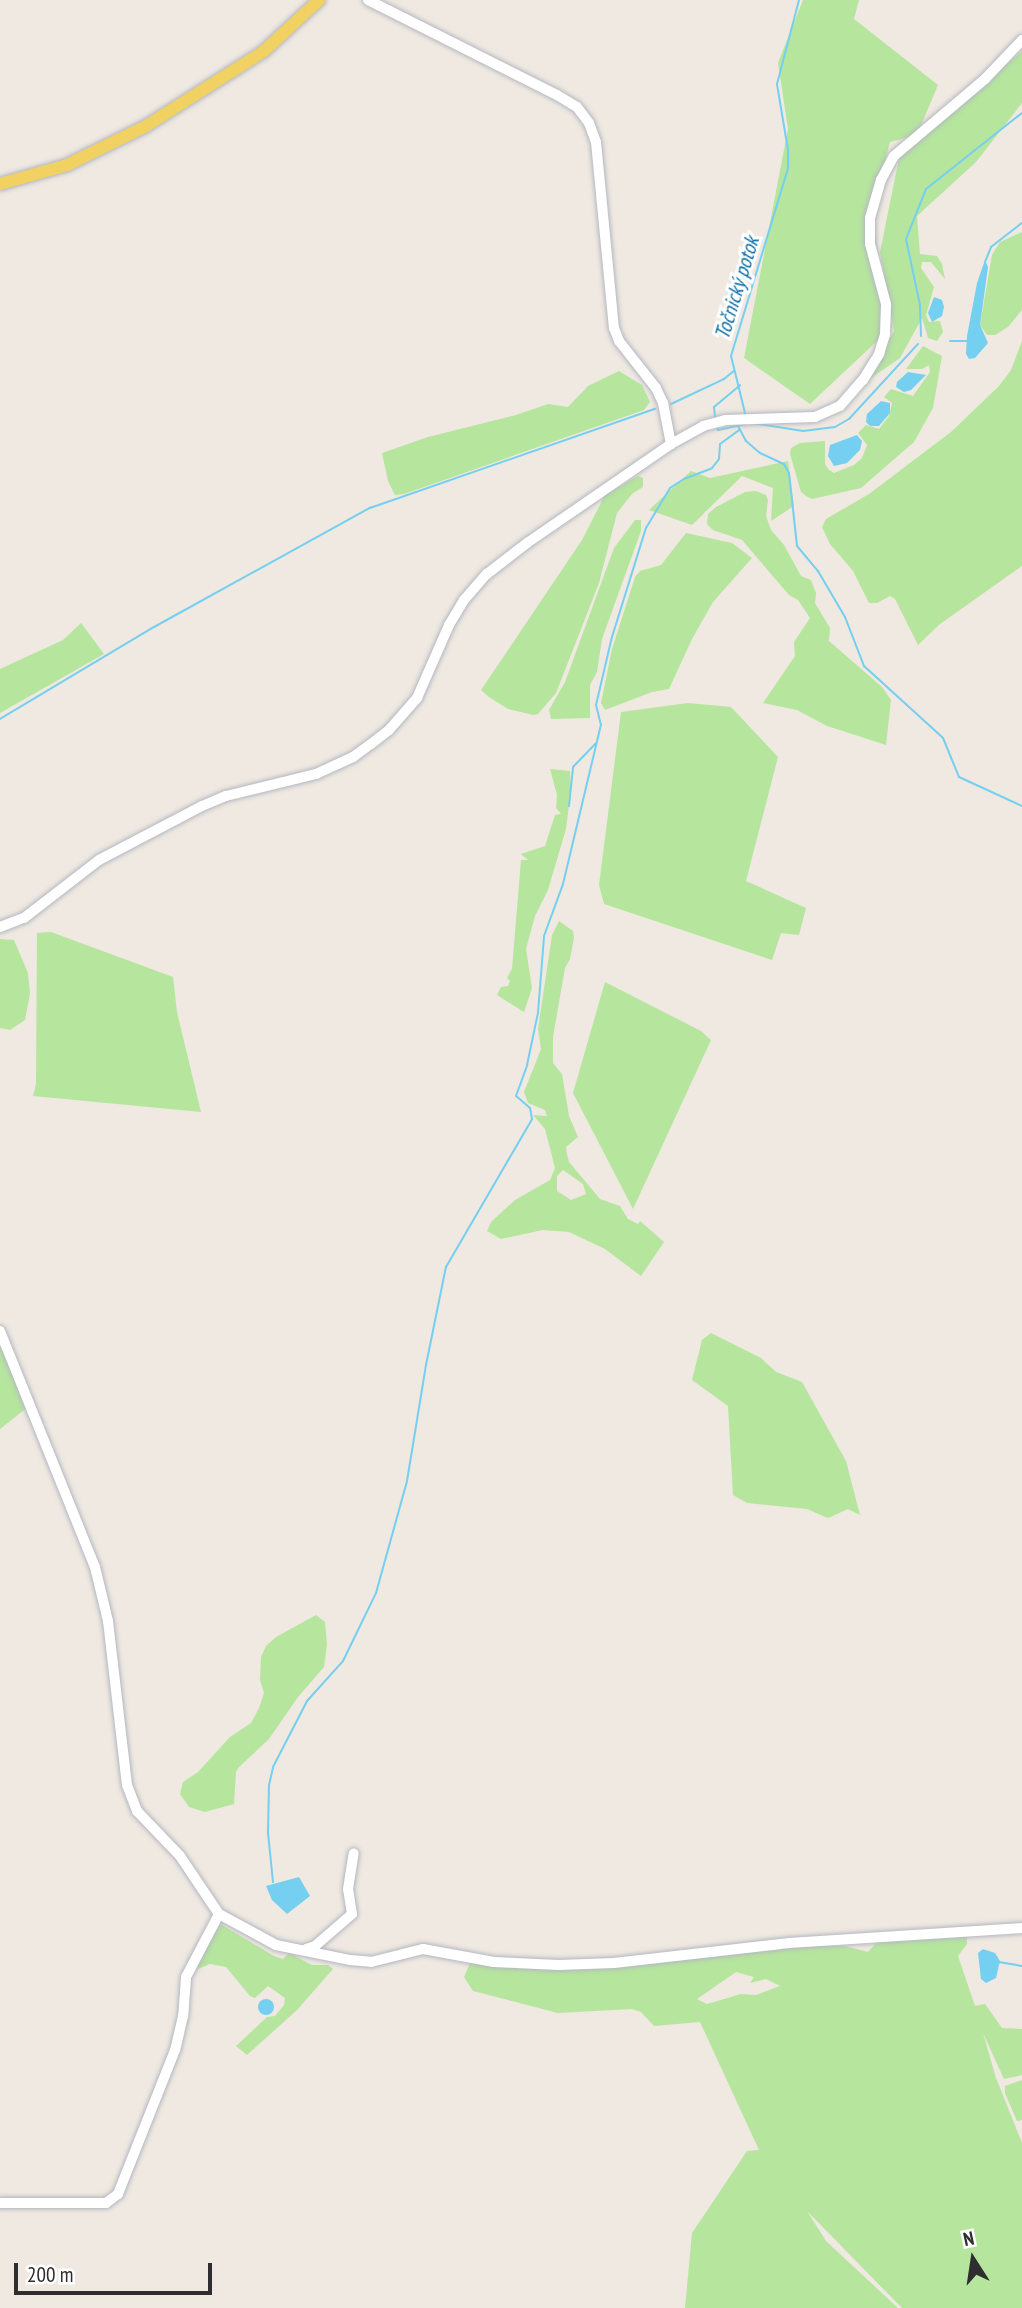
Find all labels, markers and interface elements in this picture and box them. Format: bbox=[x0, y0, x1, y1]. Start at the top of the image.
water label: Točnický potok bbox=[709, 233, 765, 343]
north arrow bbox=[938, 2224, 1008, 2294]
text: N bbox=[961, 2226, 976, 2251]
scale bar bbox=[18, 2248, 215, 2292]
text: 200 m bbox=[27, 2261, 73, 2288]

